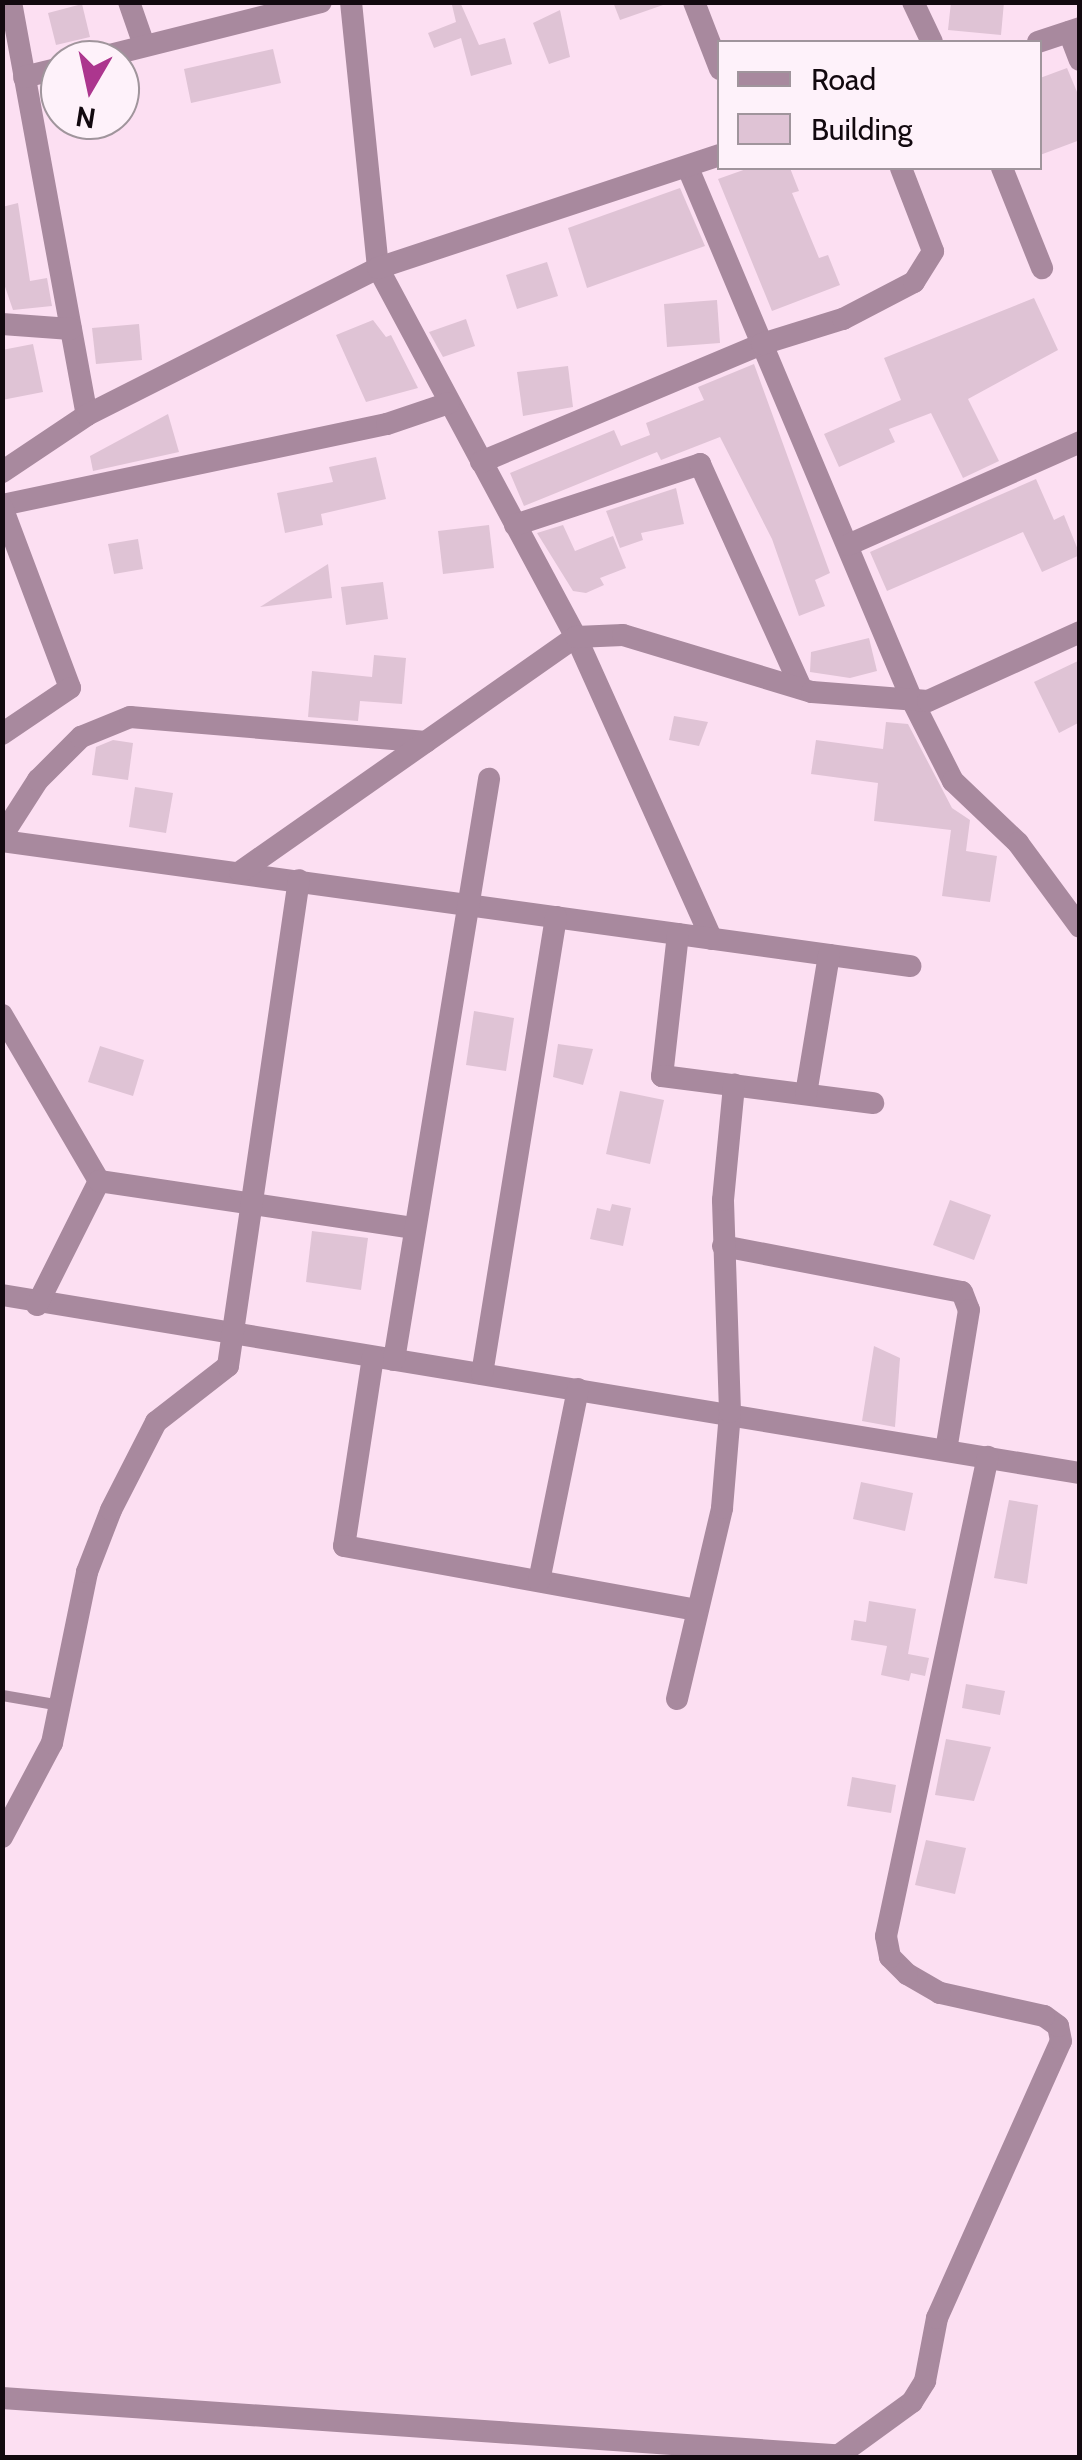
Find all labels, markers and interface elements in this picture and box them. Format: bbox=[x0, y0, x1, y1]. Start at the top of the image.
north arrow bbox=[40, 40, 140, 140]
legend bbox=[717, 40, 1042, 170]
text: Road bbox=[811, 61, 876, 98]
text: N bbox=[73, 99, 98, 136]
text: Building bbox=[811, 111, 913, 148]

